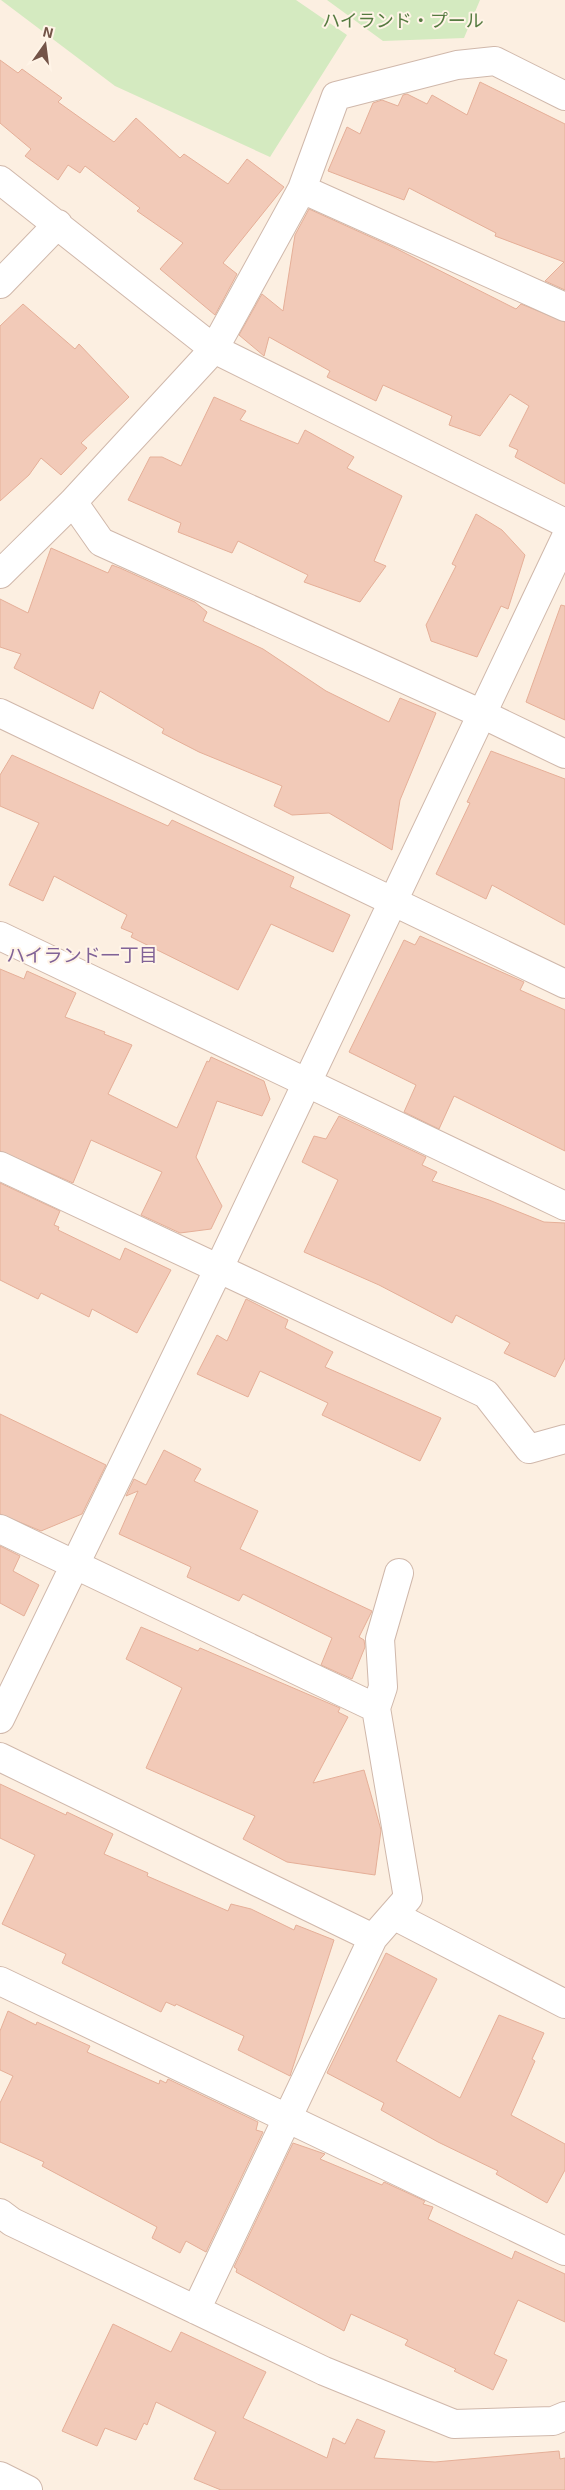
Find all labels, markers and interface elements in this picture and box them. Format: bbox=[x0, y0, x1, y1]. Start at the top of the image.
park label: ハイランド・プール bbox=[322, 9, 484, 31]
north arrow bbox=[20, 20, 70, 70]
text: N bbox=[41, 22, 55, 41]
district label: ハイランド一丁目 bbox=[6, 943, 158, 966]

